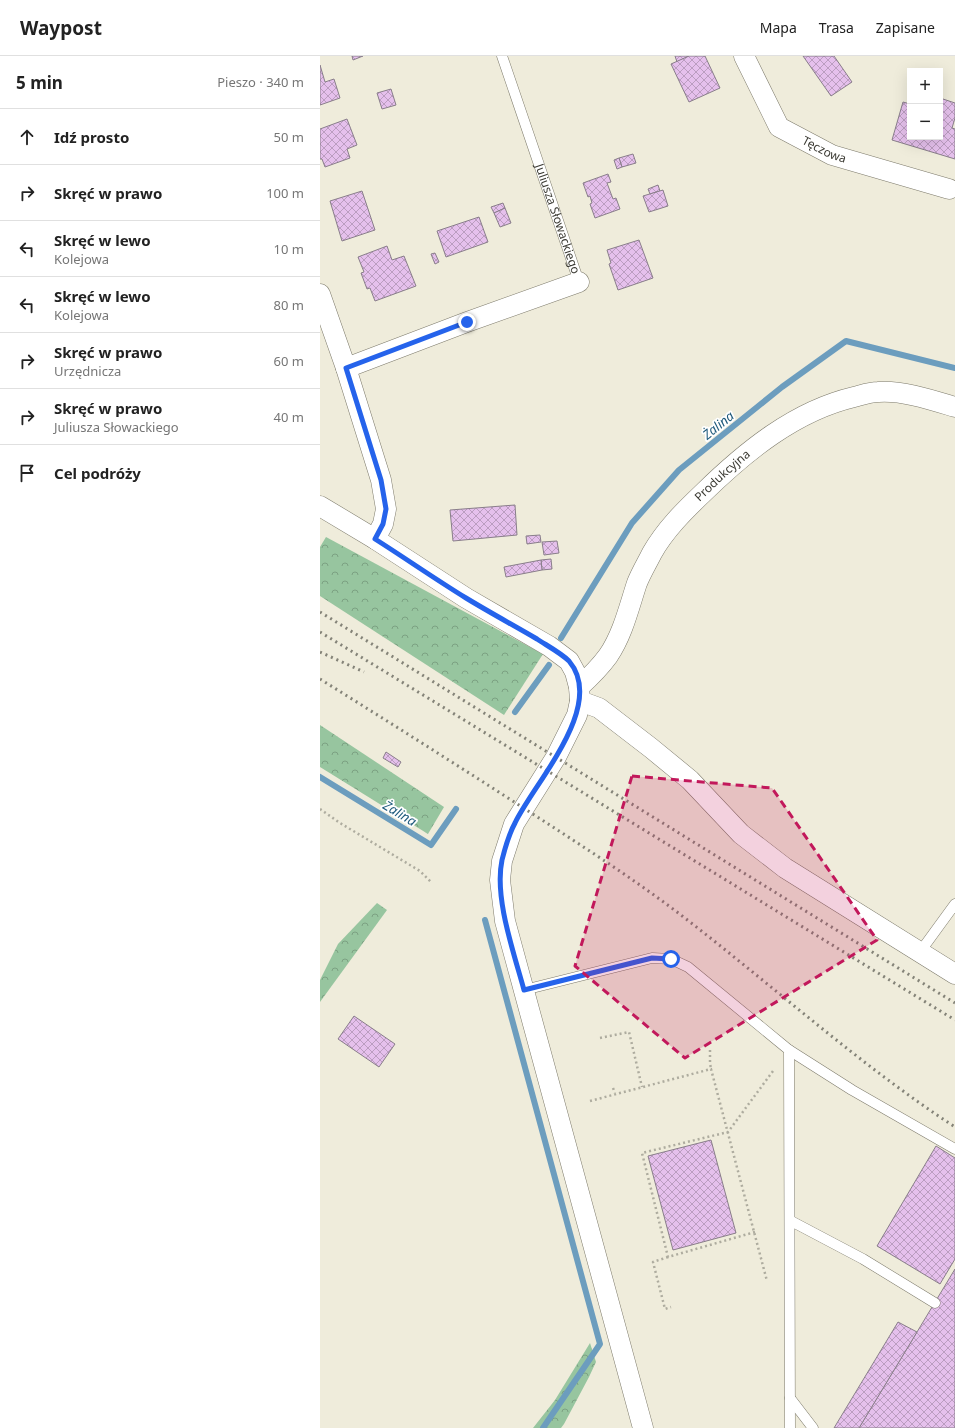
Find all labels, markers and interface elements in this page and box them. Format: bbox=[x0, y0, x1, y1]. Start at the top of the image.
text: Waypost bbox=[20, 15, 102, 41]
text: Mapa bbox=[760, 18, 797, 37]
text: Trasa bbox=[819, 18, 854, 37]
text: Zapisane bbox=[876, 18, 935, 37]
map controls bbox=[907, 68, 943, 140]
button: + bbox=[907, 68, 943, 104]
text: 5 min bbox=[16, 71, 63, 94]
text: Pieszo · 340 m bbox=[217, 73, 304, 91]
button: − bbox=[907, 104, 943, 140]
icon: ahead bbox=[16, 126, 38, 148]
text: Idź prosto bbox=[54, 127, 129, 147]
text: 50 m bbox=[274, 128, 304, 146]
street label: Tęczowa bbox=[799, 132, 848, 167]
street label: Juliusza Słowackiego bbox=[531, 160, 585, 276]
icon: right bbox=[16, 182, 38, 204]
text: Skręć w prawo bbox=[54, 183, 162, 203]
text: 100 m bbox=[266, 184, 304, 202]
text: Skręć w lewo bbox=[54, 230, 151, 250]
icon: left bbox=[16, 238, 38, 260]
text: 10 m bbox=[274, 240, 304, 258]
text: Kolejowa bbox=[54, 250, 109, 268]
text: Skręć w lewo bbox=[54, 286, 151, 306]
icon: left bbox=[16, 294, 38, 316]
text: 80 m bbox=[274, 296, 304, 314]
text: Kolejowa bbox=[54, 306, 109, 324]
route end bbox=[458, 313, 476, 331]
text: Skręć w prawo bbox=[54, 342, 162, 362]
icon: right bbox=[16, 350, 38, 372]
text: 60 m bbox=[274, 352, 304, 370]
text: Urzędnicza bbox=[54, 362, 121, 380]
text: Skręć w prawo bbox=[54, 398, 162, 418]
icon: right bbox=[16, 406, 38, 428]
water label: Żalina bbox=[698, 406, 738, 444]
text: 40 m bbox=[274, 408, 304, 426]
text: Juliusza Słowackiego bbox=[54, 418, 179, 436]
street label: Produkcyjna bbox=[690, 445, 753, 505]
icon: arrive bbox=[16, 462, 38, 484]
text: Cel podróży bbox=[54, 463, 141, 483]
water label: Żalina bbox=[379, 796, 421, 830]
route start bbox=[662, 950, 680, 968]

